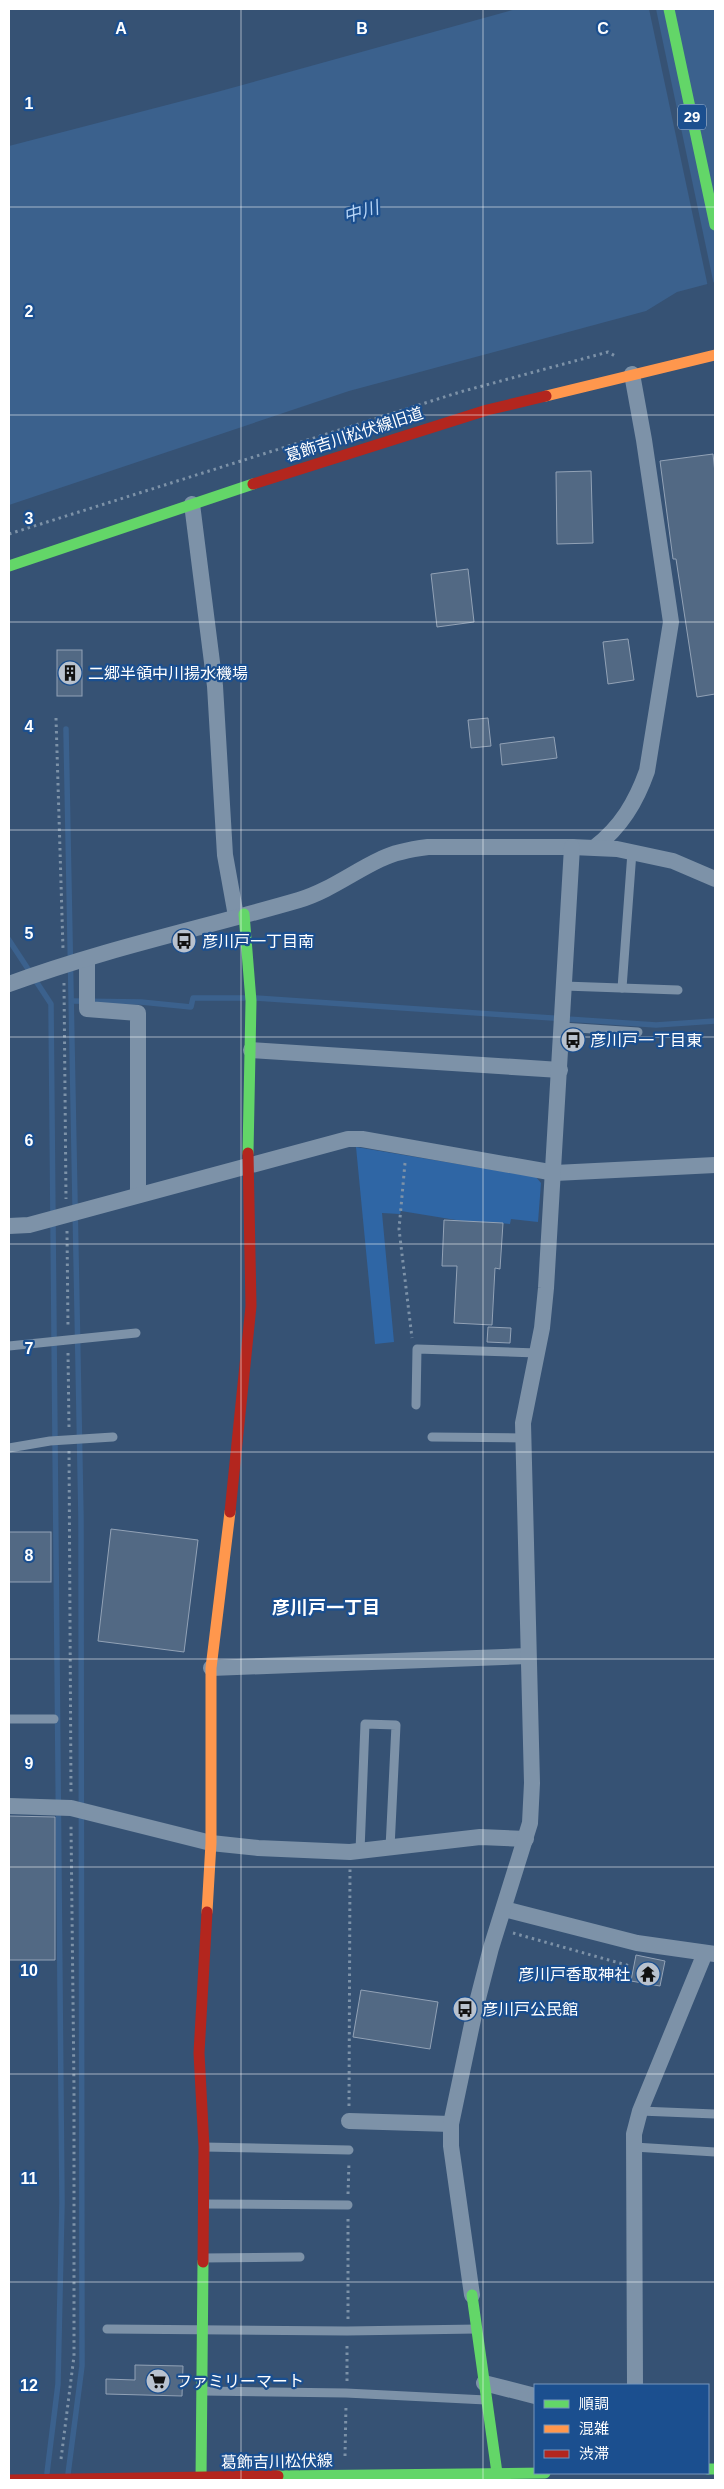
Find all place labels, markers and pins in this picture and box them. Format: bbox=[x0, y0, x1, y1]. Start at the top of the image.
building icon: 二郷半領中川揚水機場 bbox=[57, 660, 83, 686]
place label: 二郷半領中川揚水機場 bbox=[88, 665, 248, 682]
bus stop icon: 彦川戸一丁目南 bbox=[171, 928, 197, 954]
place label: 彦川戸一丁目南 bbox=[202, 933, 314, 950]
bus stop icon: 彦川戸一丁目東 bbox=[560, 1027, 586, 1053]
place label: 彦川戸一丁目東 bbox=[590, 1032, 702, 1049]
temple icon: 彦川戸香取神社 bbox=[635, 1961, 661, 1987]
place label: 彦川戸香取神社 bbox=[518, 1966, 630, 1983]
bus stop icon: 彦川戸公民館 bbox=[452, 1996, 478, 2022]
place label: 彦川戸公民館 bbox=[482, 2001, 578, 2018]
supermarket icon: ファミリーマート bbox=[145, 2368, 171, 2394]
place label: ファミリーマート bbox=[176, 2373, 304, 2390]

